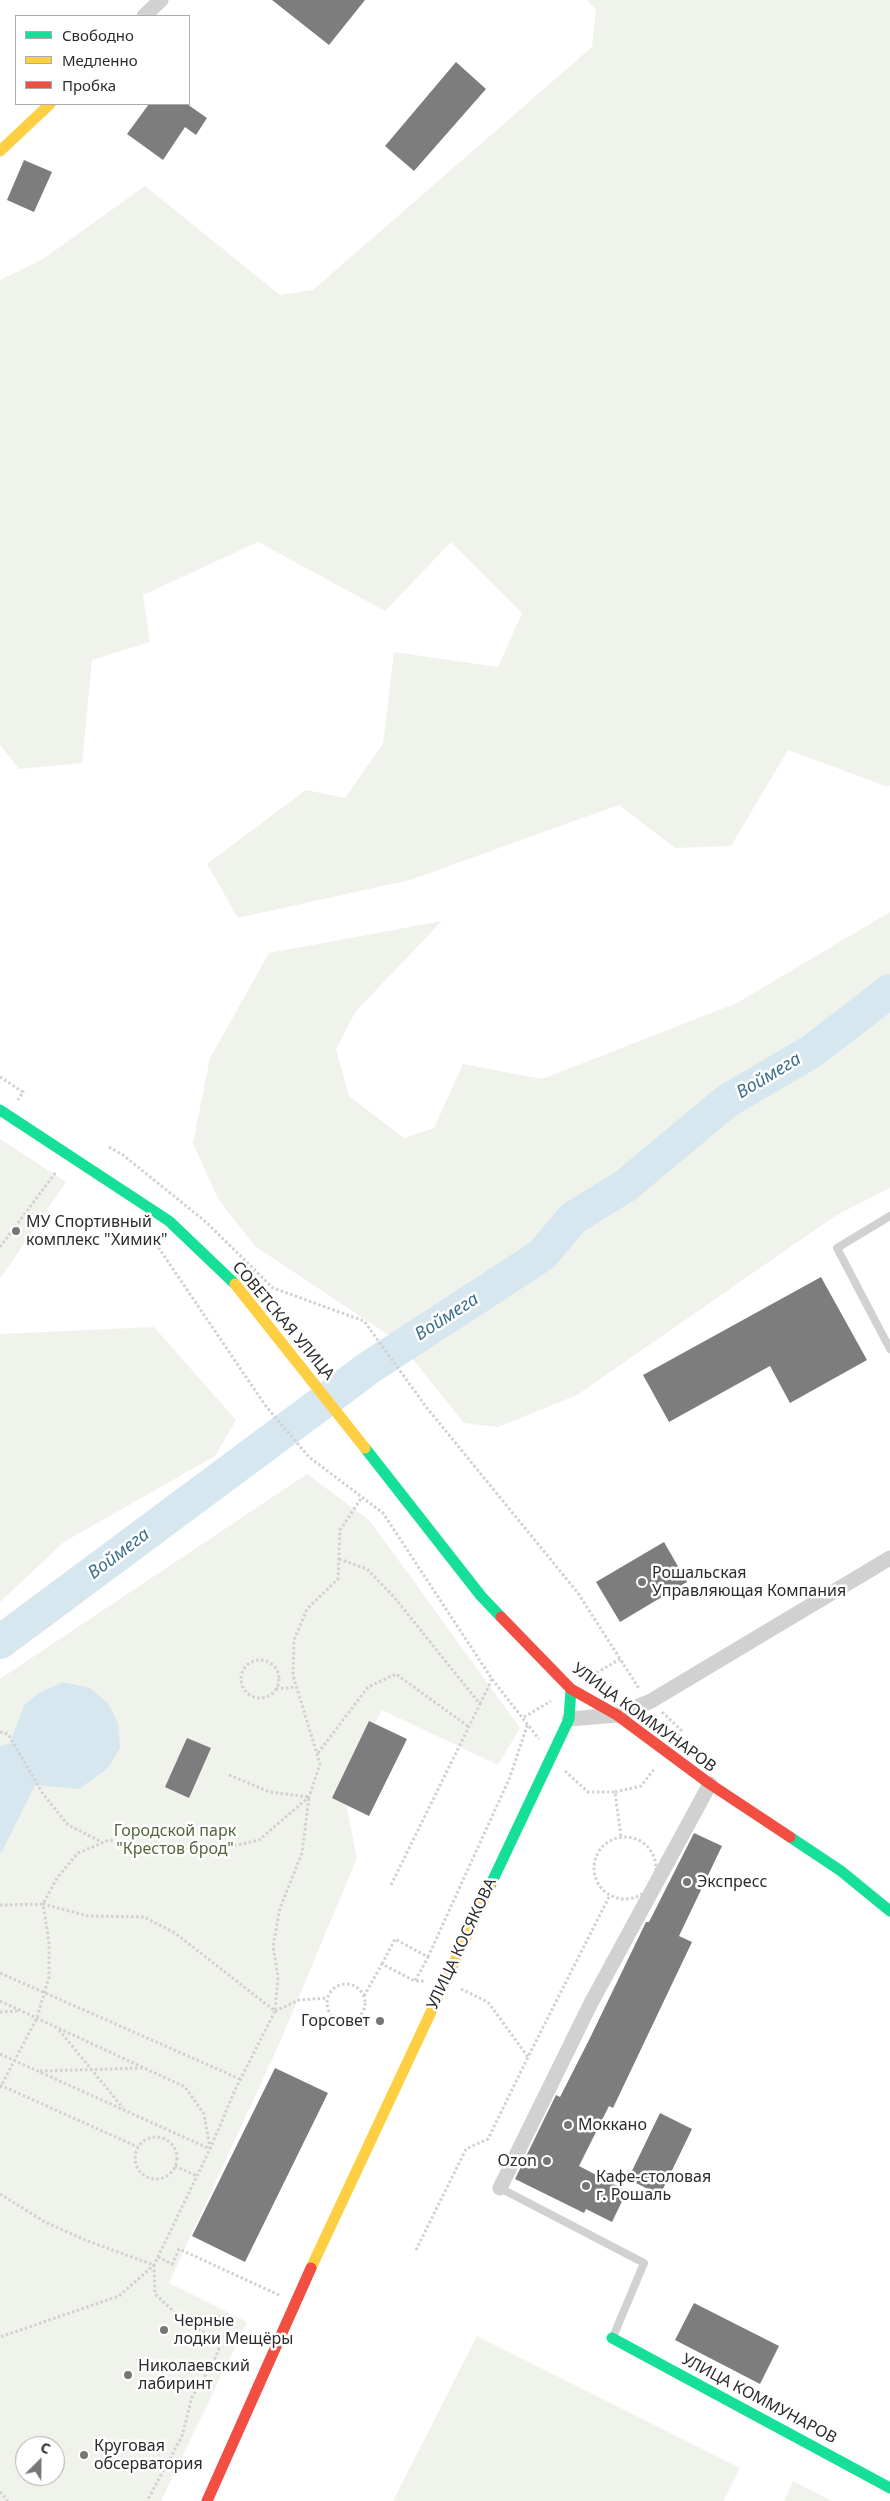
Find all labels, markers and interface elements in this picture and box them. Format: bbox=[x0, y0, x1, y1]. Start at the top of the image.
legend bbox=[15, 15, 190, 105]
text: Свободно bbox=[62, 25, 134, 45]
text: Медленно bbox=[62, 50, 138, 70]
text: Пробка bbox=[62, 75, 116, 95]
water label: Воймега bbox=[733, 1048, 805, 1104]
place label: МУ Спортивный комплекс "Химик" bbox=[26, 1212, 168, 1250]
marker: МУ Спортивный комплекс "Химик" bbox=[10, 1225, 22, 1237]
street label: СОВЕТСКАЯ УЛИЦА bbox=[228, 1258, 338, 1384]
water label: Воймега bbox=[411, 1288, 483, 1346]
water label: Воймега bbox=[84, 1524, 154, 1584]
place label: Рошальская Управляющая Компания bbox=[652, 1563, 846, 1601]
marker: Рошальская Управляющая Компания bbox=[636, 1576, 648, 1588]
street label: УЛИЦА КОММУНАРОВ bbox=[568, 1659, 720, 1777]
park label: Городской парк "Крестов брод" bbox=[114, 1821, 236, 1859]
place label: Экспресс bbox=[697, 1872, 767, 1892]
street label: УЛИЦА КОСЯКОВА bbox=[423, 1875, 501, 2013]
marker: Экспресс bbox=[681, 1876, 693, 1888]
place label: Горсовет bbox=[301, 2011, 370, 2031]
marker: Горсовет bbox=[374, 2015, 386, 2027]
place label: Моккано bbox=[578, 2115, 647, 2135]
marker: Моккано bbox=[562, 2119, 574, 2131]
place label: Ozon bbox=[497, 2151, 537, 2171]
marker: Ozon bbox=[541, 2155, 553, 2167]
place label: Кафе-столовая г. Рошаль bbox=[596, 2167, 711, 2205]
marker: Кафе-столовая г. Рошаль bbox=[580, 2180, 592, 2192]
place label: Черные лодки Мещёры bbox=[174, 2311, 293, 2349]
marker: Черные лодки Мещёры bbox=[158, 2324, 170, 2336]
street label: УЛИЦА КОММУНАРОВ bbox=[678, 2350, 840, 2448]
place label: Николаевский лабиринт bbox=[138, 2356, 250, 2394]
marker: Николаевский лабиринт bbox=[122, 2369, 134, 2381]
north arrow bbox=[15, 2436, 65, 2486]
place label: Круговая обсерватория bbox=[94, 2436, 203, 2474]
text: С bbox=[38, 2437, 54, 2458]
marker: Круговая обсерватория bbox=[78, 2449, 90, 2461]

